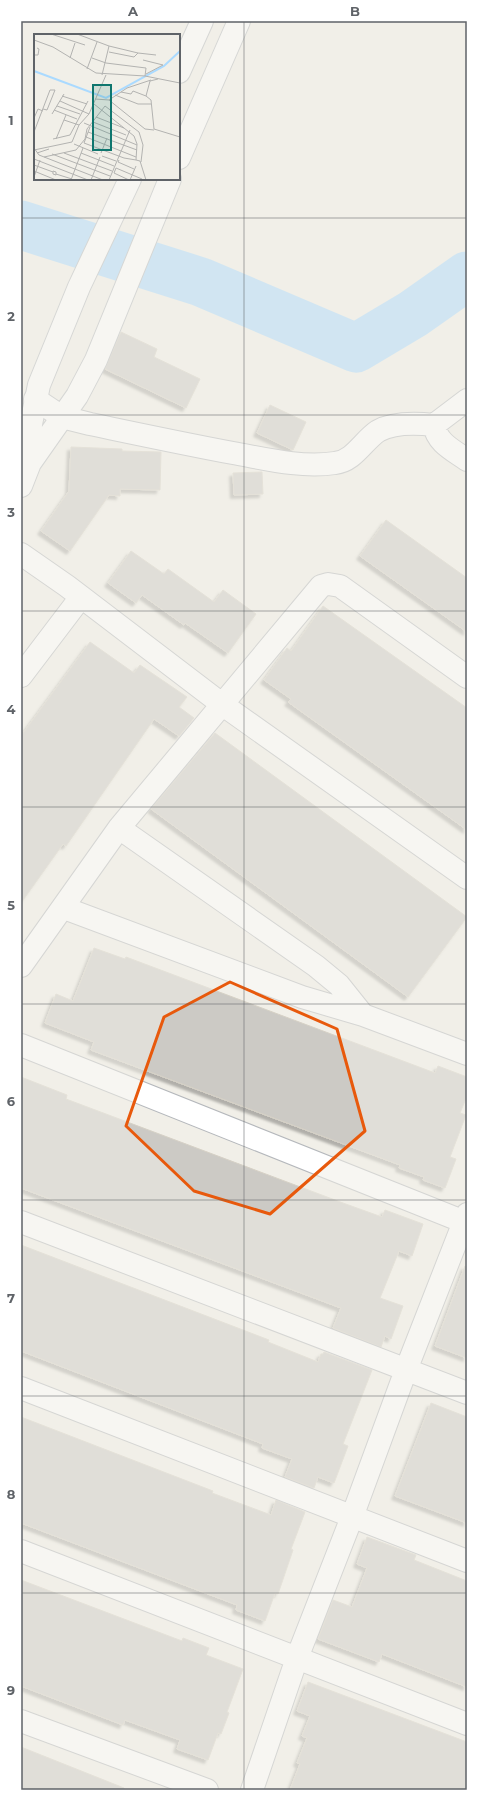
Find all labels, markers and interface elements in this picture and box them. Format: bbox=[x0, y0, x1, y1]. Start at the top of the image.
text: A bbox=[127, 3, 139, 19]
text: B bbox=[350, 3, 360, 19]
inset map bbox=[34, 34, 180, 180]
text: 1 bbox=[8, 112, 14, 128]
text: 2 bbox=[7, 308, 15, 324]
text: 3 bbox=[6, 504, 15, 520]
text: 4 bbox=[7, 701, 16, 717]
text: 5 bbox=[7, 897, 15, 913]
text: 6 bbox=[7, 1093, 16, 1109]
text: 7 bbox=[7, 1290, 15, 1306]
text: 8 bbox=[7, 1486, 16, 1502]
text: 9 bbox=[7, 1682, 15, 1698]

